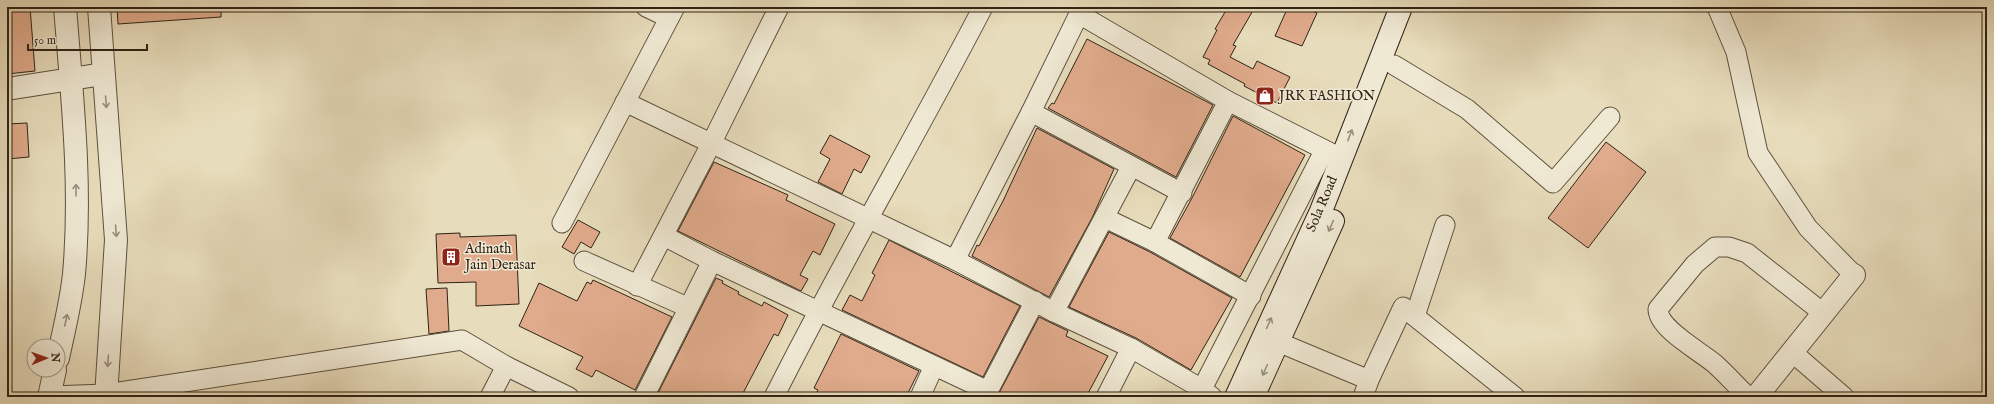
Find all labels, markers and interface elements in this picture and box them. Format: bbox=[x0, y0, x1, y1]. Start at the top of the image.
scale bar bbox=[28, 26, 147, 52]
text: 50 m bbox=[34, 33, 56, 48]
shop icon: JRK FASHION bbox=[1254, 85, 1276, 107]
place label: JRK FASHION bbox=[1277, 87, 1375, 105]
one-way arrow bbox=[102, 95, 109, 108]
one-way arrow bbox=[1347, 130, 1355, 142]
street label: Sola Road bbox=[1302, 173, 1342, 235]
one-way arrow bbox=[72, 184, 80, 197]
one-way arrow bbox=[1326, 220, 1334, 232]
one-way arrow bbox=[112, 224, 119, 237]
place label: Adinath Jain Derasar bbox=[463, 240, 536, 274]
building icon: Adinath Jain Derasar bbox=[440, 246, 462, 268]
one-way arrow bbox=[63, 314, 71, 327]
one-way arrow bbox=[1266, 318, 1273, 330]
north arrow bbox=[26, 338, 66, 378]
text: N bbox=[48, 352, 62, 363]
one-way arrow bbox=[105, 354, 112, 367]
one-way arrow bbox=[1261, 363, 1269, 375]

